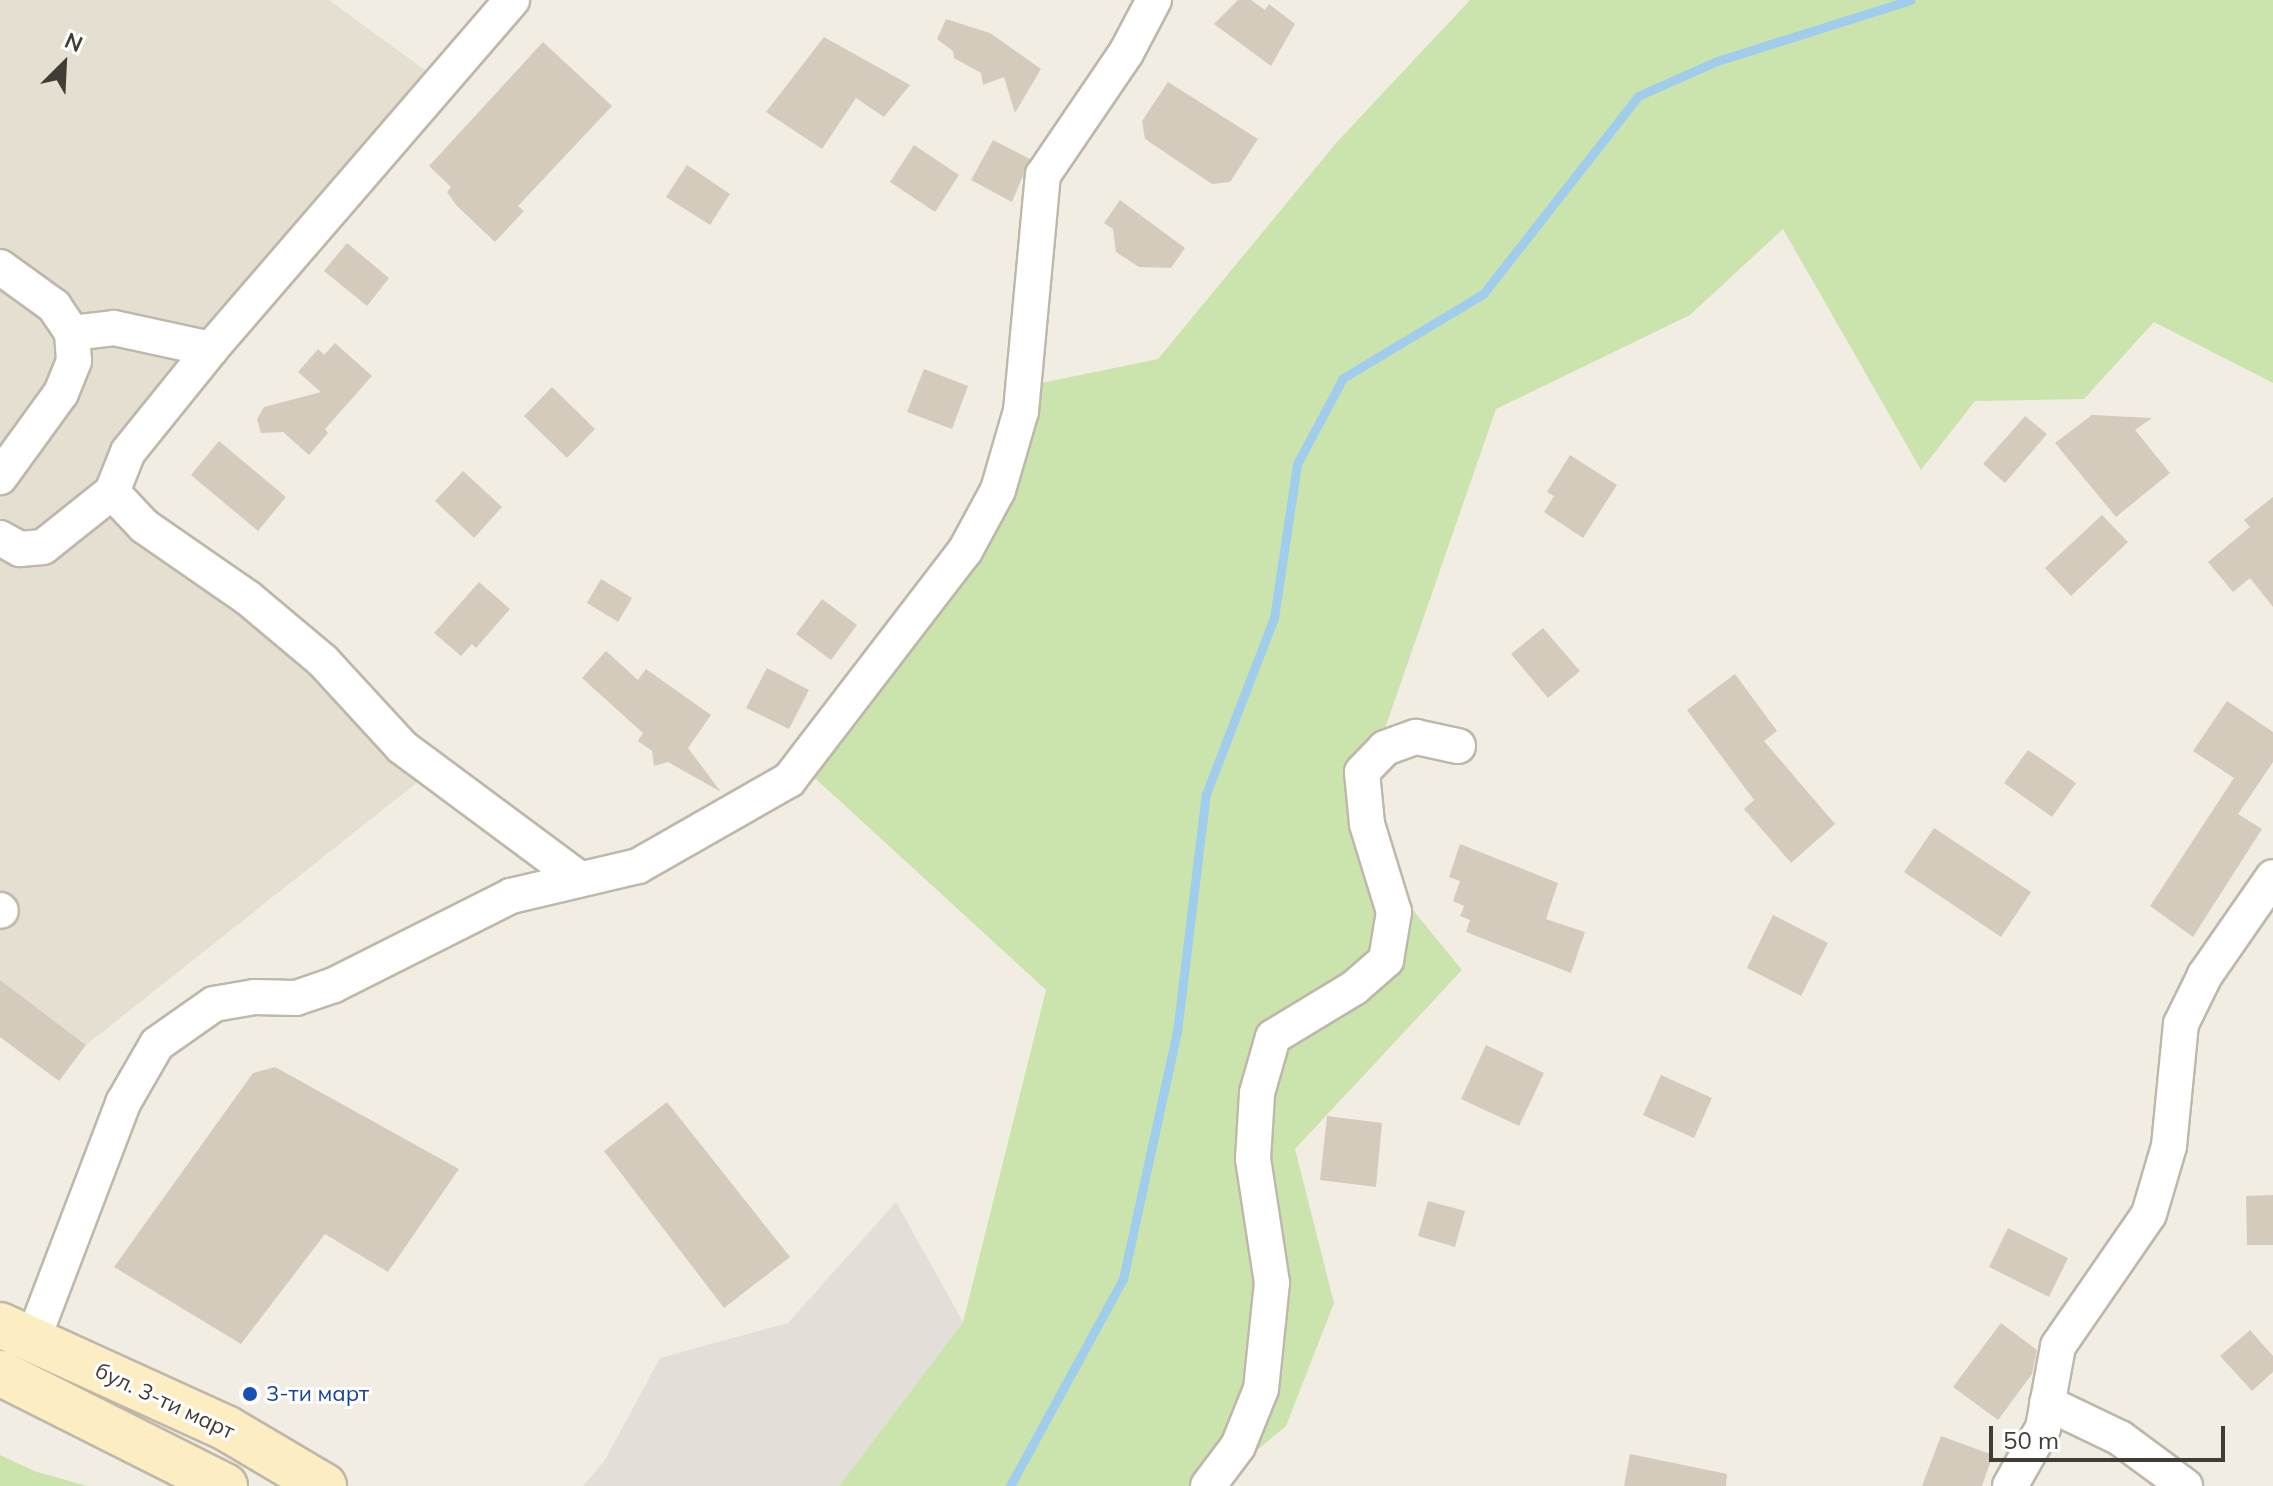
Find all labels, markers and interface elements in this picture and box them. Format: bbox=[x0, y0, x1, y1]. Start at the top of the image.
north arrow bbox=[24, 24, 104, 104]
text: N bbox=[60, 26, 87, 58]
street label: бул. 3-ти март bbox=[91, 1357, 239, 1445]
place label: 3-ти март bbox=[266, 1381, 369, 1407]
marker: 3-ти март bbox=[241, 1385, 259, 1403]
scale bar bbox=[1993, 1410, 2229, 1460]
text: 50 m bbox=[2003, 1425, 2059, 1455]

